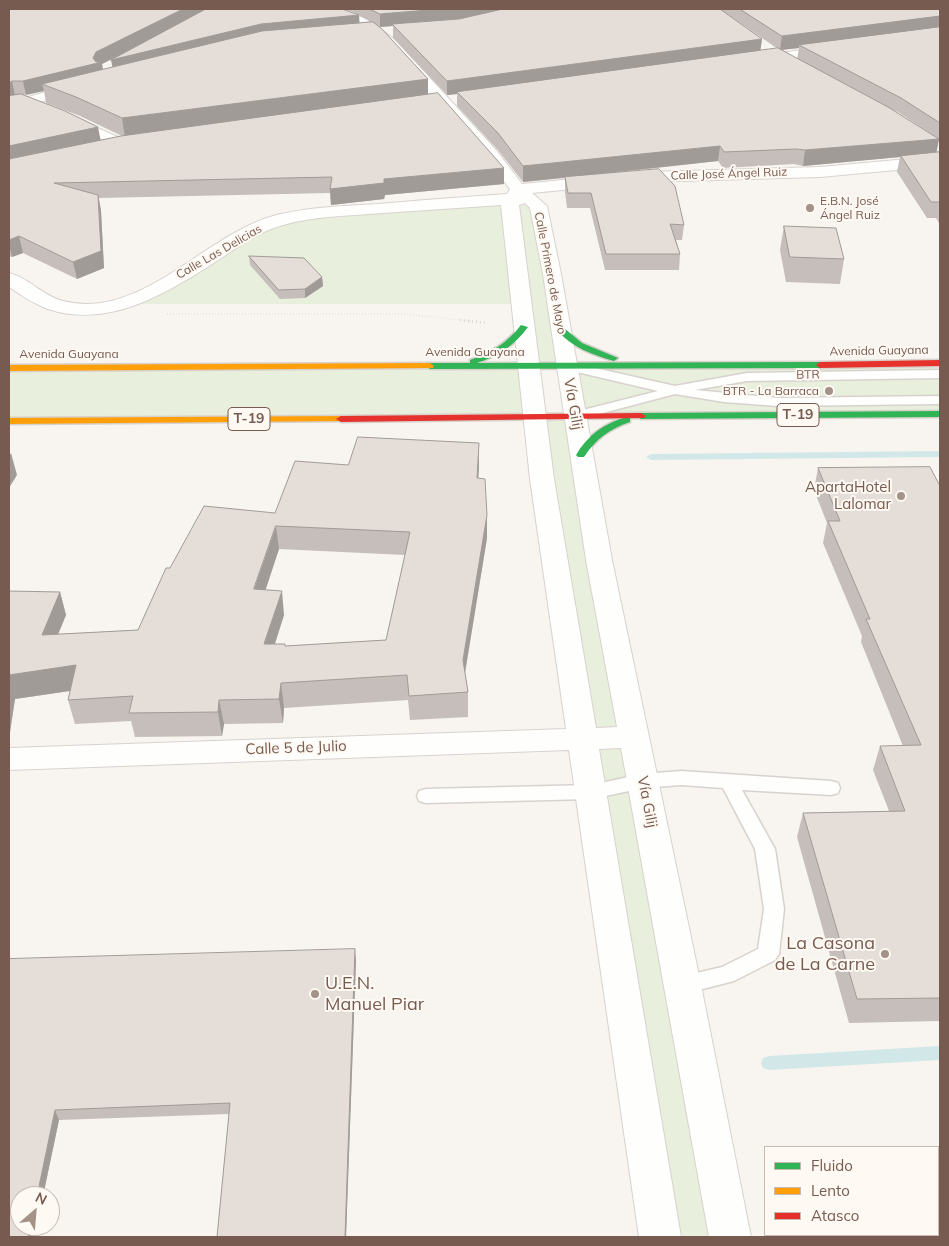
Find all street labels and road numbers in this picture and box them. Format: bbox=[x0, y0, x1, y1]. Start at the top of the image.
street label: Calle José Ángel Ruiz bbox=[670, 165, 788, 183]
street label: Calle Primero de Mayo bbox=[531, 211, 569, 335]
street label: Calle Las Delicias bbox=[174, 222, 264, 282]
street label: Avenida Guayana bbox=[829, 343, 929, 359]
street label: Avenida Guayana bbox=[425, 345, 525, 359]
street label: Avenida Guayana bbox=[19, 347, 119, 361]
street label: BTR bbox=[796, 368, 820, 382]
street label: Vía Gilij bbox=[560, 377, 586, 431]
road number: T-19 bbox=[777, 404, 819, 426]
road number: T-19 bbox=[228, 408, 270, 430]
street label: Calle 5 de Julio bbox=[245, 737, 347, 759]
street label: Vía Gilij bbox=[633, 775, 661, 829]

